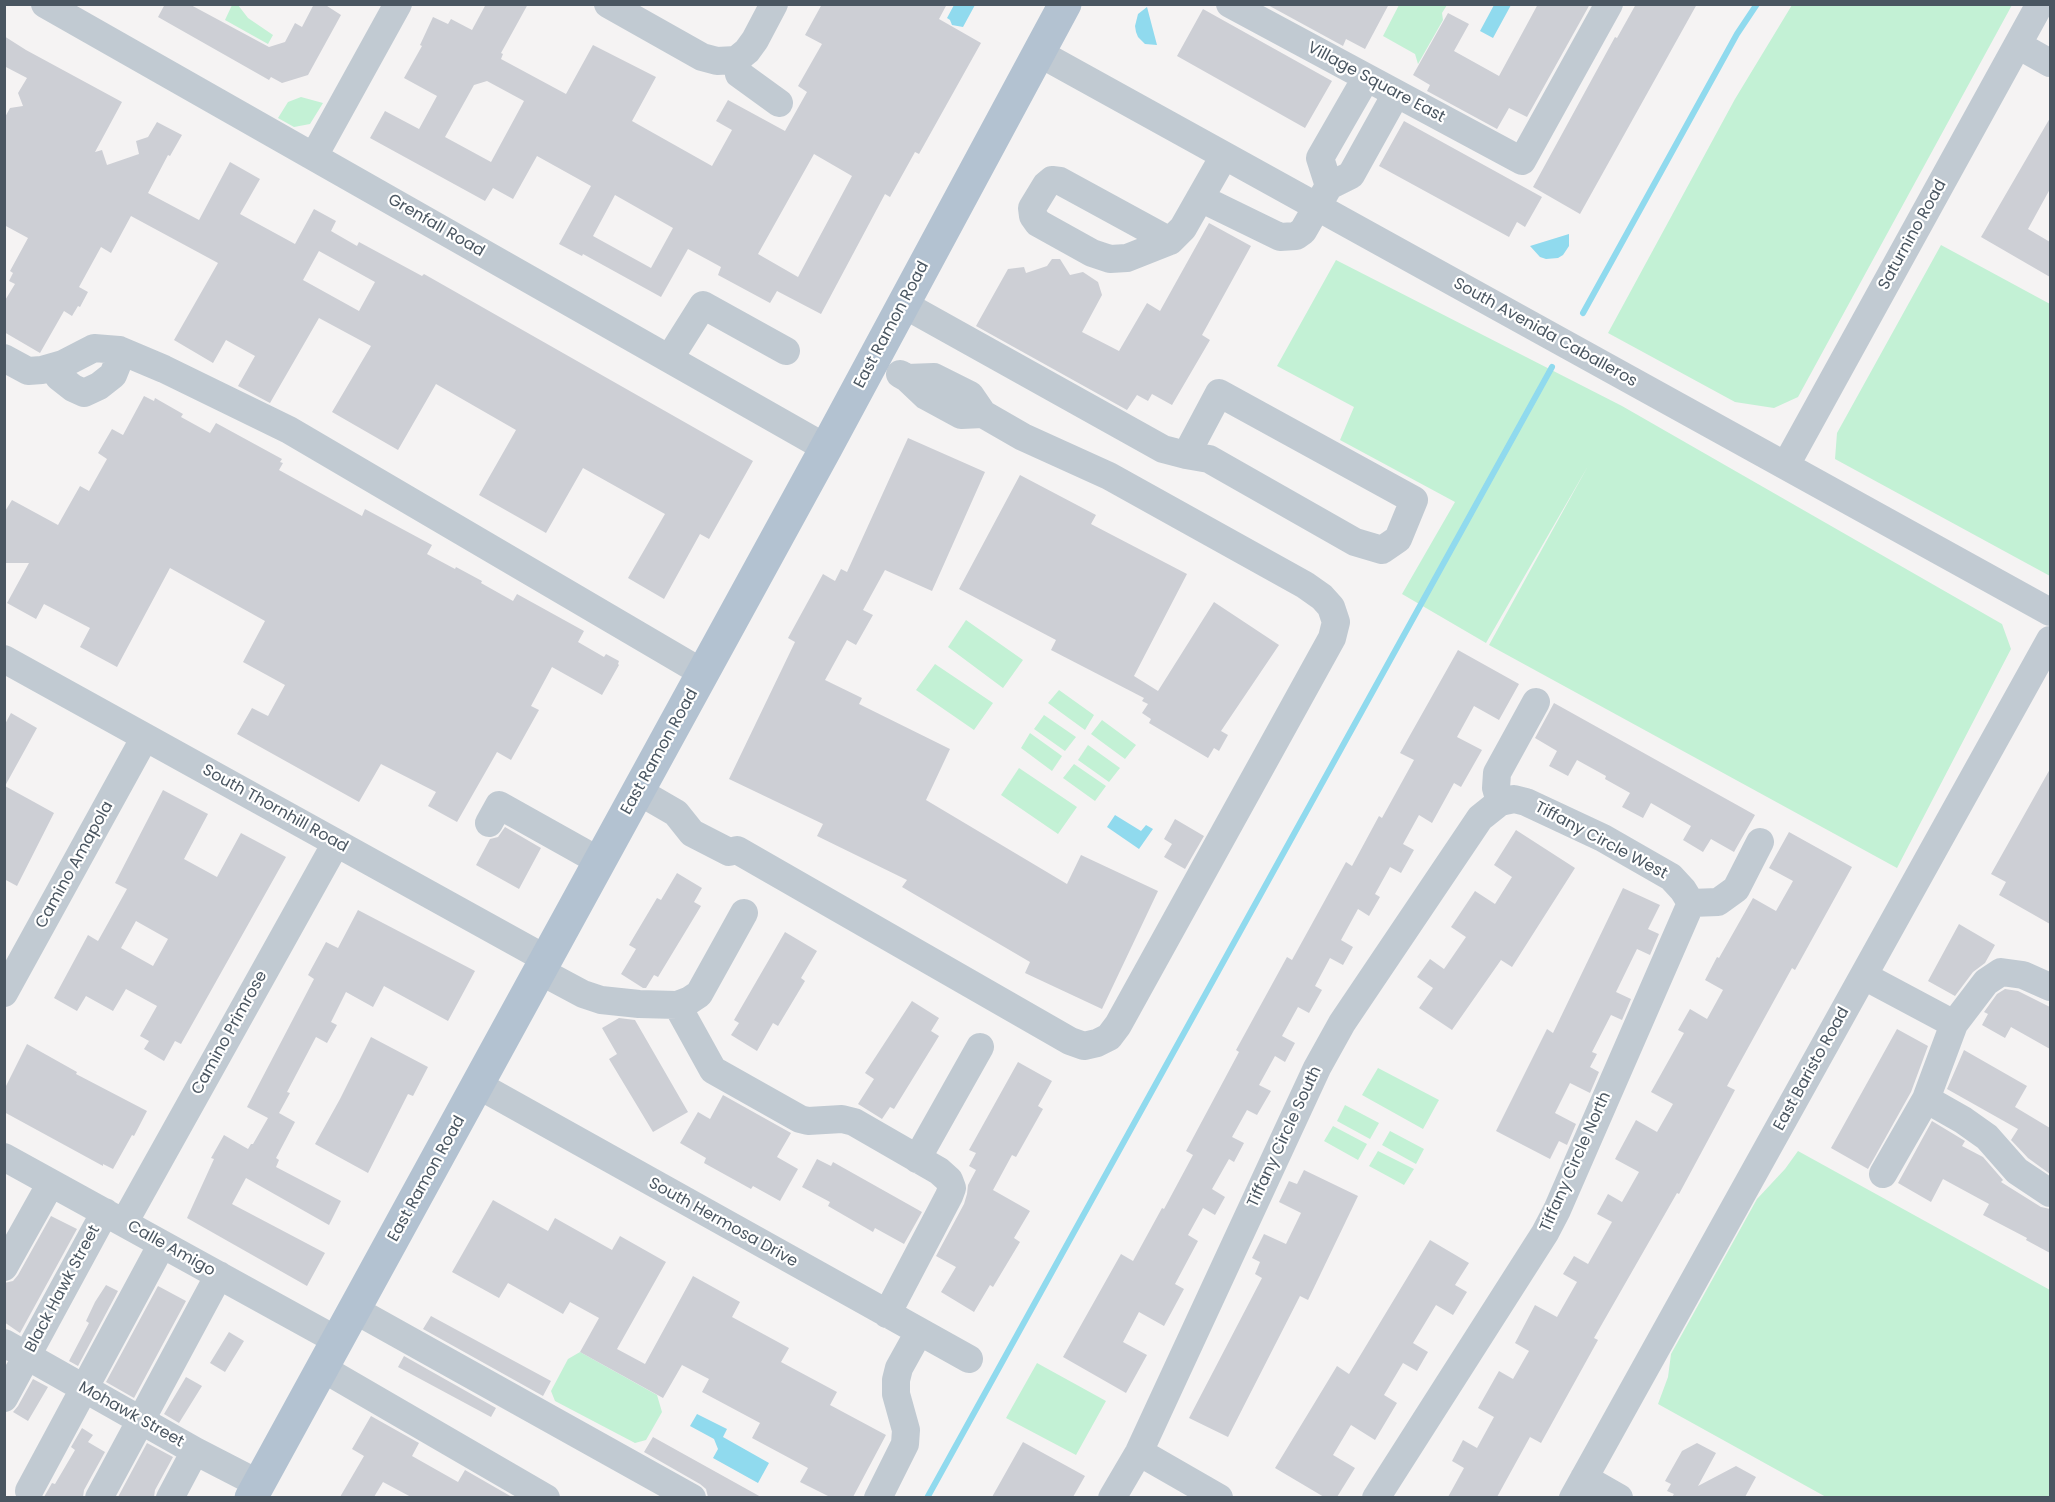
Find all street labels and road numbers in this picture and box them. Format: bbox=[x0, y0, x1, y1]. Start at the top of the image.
street label: Village Square East bbox=[1304, 39, 1448, 127]
street label: Saturnino Road bbox=[1875, 177, 1951, 293]
street label: Grenfall Road bbox=[384, 191, 488, 261]
street label: East Ramon Road bbox=[850, 258, 934, 392]
street label: South Avenida Caballeros bbox=[1450, 274, 1640, 392]
street label: East Ramon Road bbox=[617, 686, 703, 818]
street label: South Thornhill Road bbox=[199, 761, 351, 857]
street label: Camino Amapola bbox=[32, 798, 118, 932]
street label: Tiffany Circle West bbox=[1531, 798, 1671, 884]
street label: Camino Primrose bbox=[188, 968, 272, 1098]
street label: East Baristo Road bbox=[1770, 1004, 1854, 1134]
street label: Tiffany Circle South bbox=[1244, 1063, 1326, 1211]
street label: Tiffany Circle North bbox=[1537, 1089, 1615, 1235]
street label: East Ramon Road bbox=[384, 1113, 470, 1245]
street label: South Hermosa Drive bbox=[645, 1174, 801, 1272]
street label: Calle Amigo bbox=[124, 1217, 218, 1281]
street label: Black Hawk Street bbox=[21, 1222, 105, 1356]
street label: Mohawk Street bbox=[75, 1378, 187, 1452]

